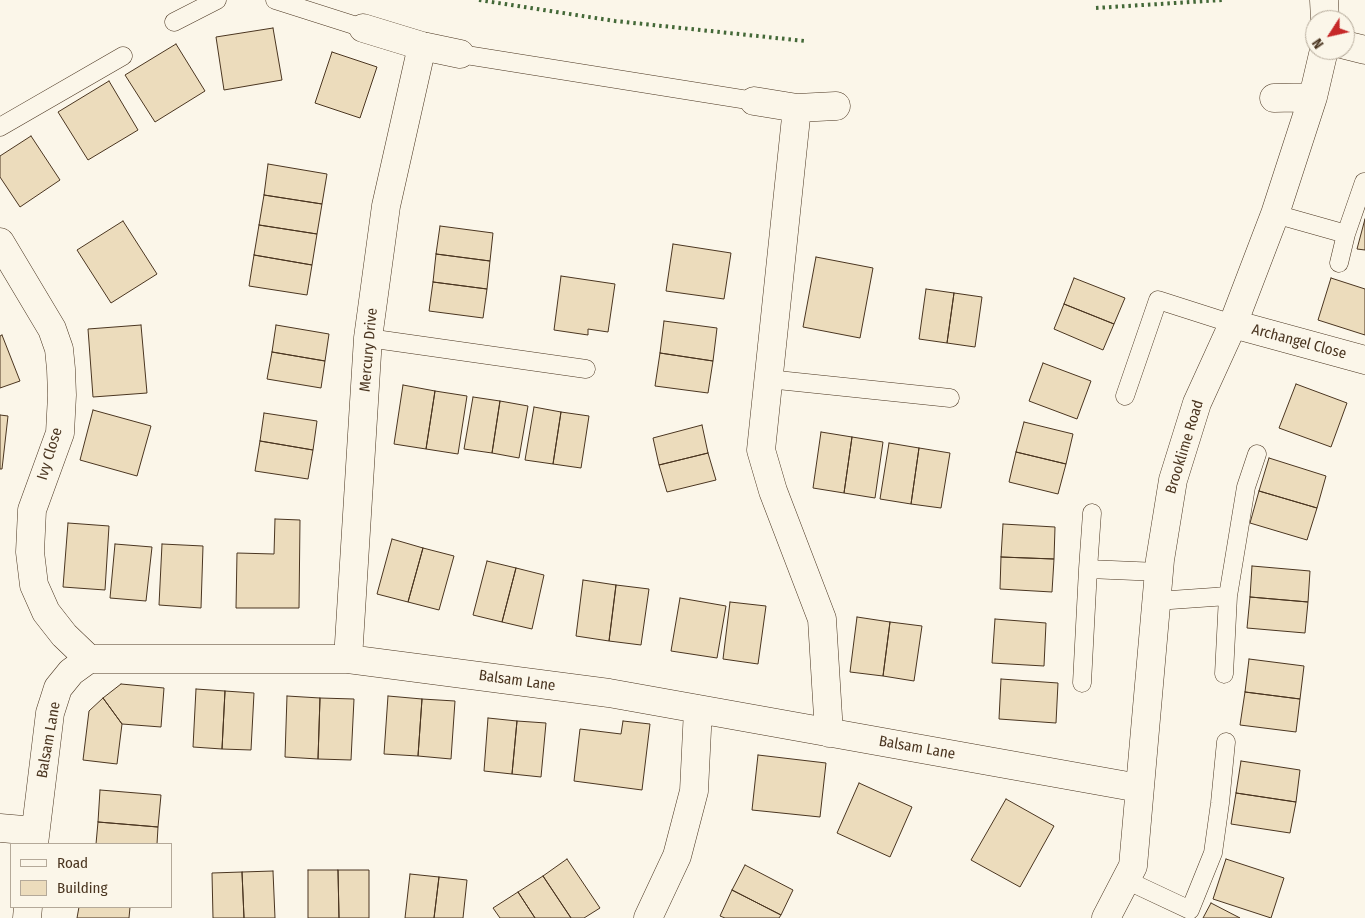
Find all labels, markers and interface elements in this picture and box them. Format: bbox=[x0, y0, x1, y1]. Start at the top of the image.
north arrow bbox=[1305, 10, 1355, 60]
text: N bbox=[1309, 35, 1327, 52]
street label: Mercury Drive bbox=[356, 307, 382, 393]
street label: Archangel Close bbox=[1250, 321, 1348, 363]
street label: Brooklime Road bbox=[1162, 398, 1208, 496]
street label: Ivy Close bbox=[34, 426, 66, 482]
street label: Balsam Lane bbox=[477, 667, 557, 695]
street label: Balsam Lane bbox=[33, 700, 65, 780]
street label: Balsam Lane bbox=[877, 732, 957, 764]
legend bbox=[10, 843, 172, 908]
text: Road bbox=[57, 854, 88, 872]
text: Building bbox=[57, 879, 108, 897]

